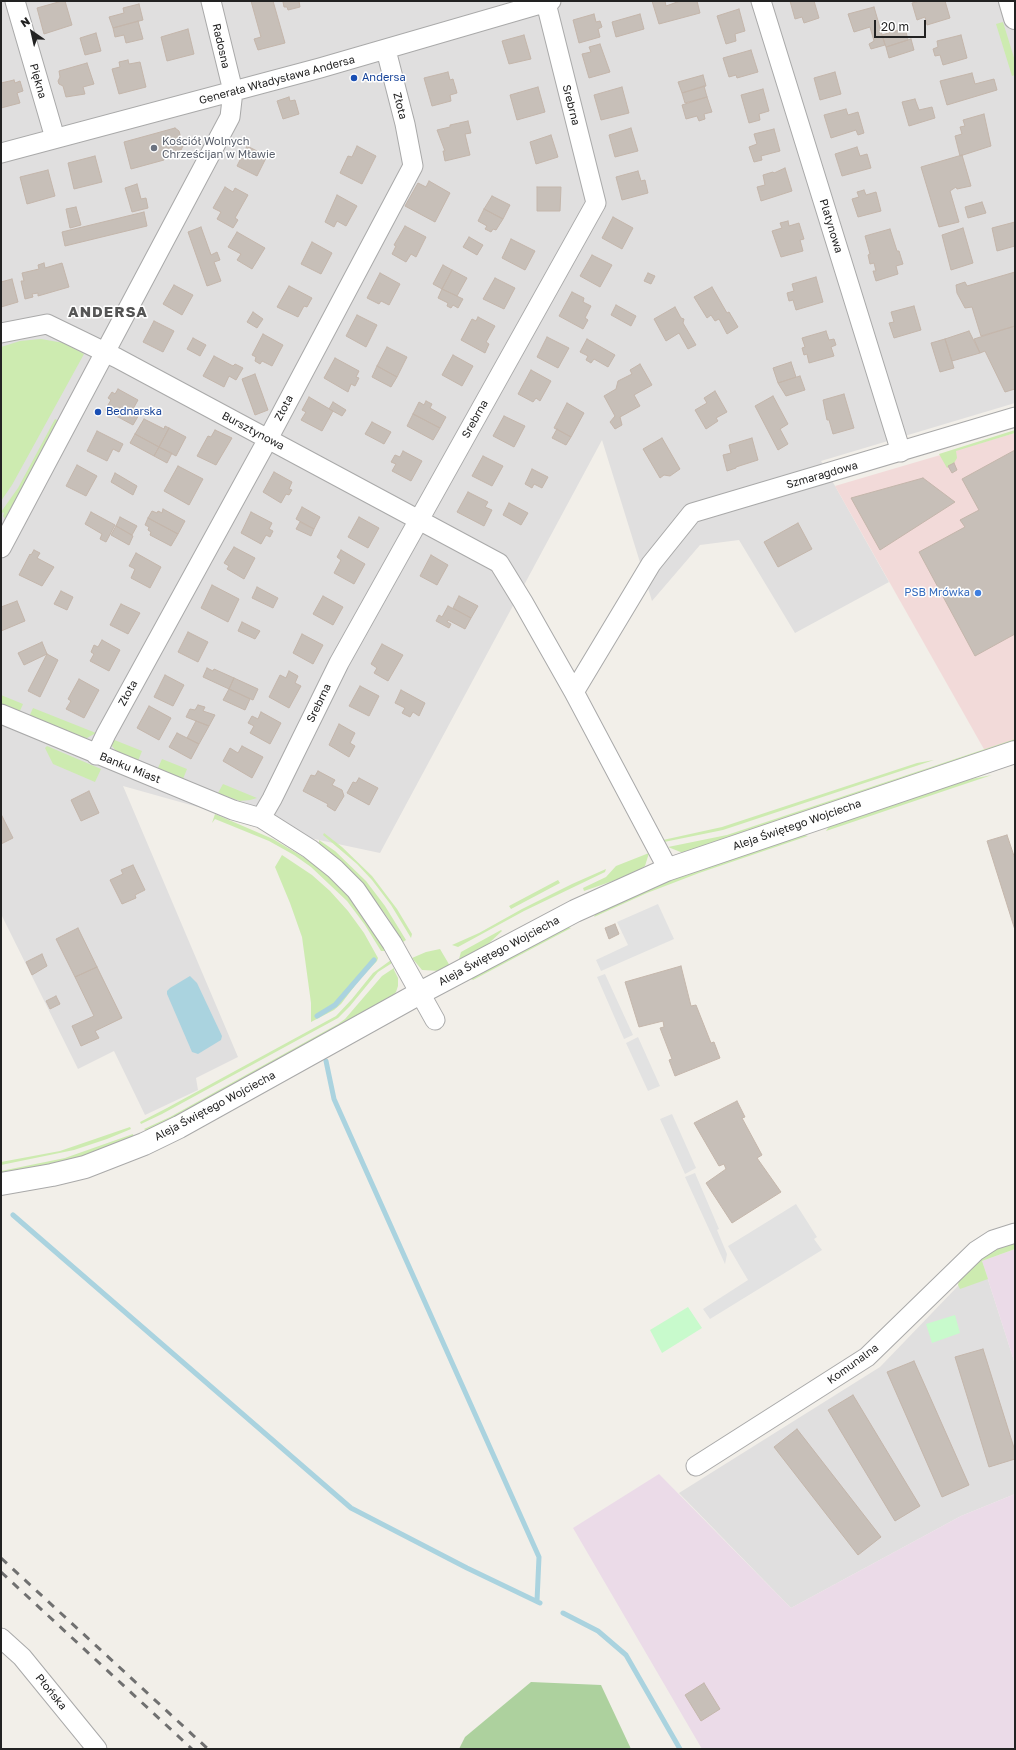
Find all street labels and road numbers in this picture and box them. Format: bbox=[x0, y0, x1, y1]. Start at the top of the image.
street label: Radosna bbox=[209, 22, 233, 70]
street label: Generała Władysława Andersa bbox=[198, 53, 356, 107]
street label: Piękna bbox=[27, 62, 49, 100]
street label: Srebrna bbox=[560, 83, 582, 127]
street label: Złota bbox=[390, 91, 410, 121]
street label: Platynowa bbox=[817, 197, 845, 255]
street label: Złota bbox=[272, 393, 296, 423]
street label: Srebrna bbox=[459, 398, 491, 440]
street label: Bursztynowa bbox=[219, 409, 287, 453]
street label: Szmaragdowa bbox=[785, 458, 859, 492]
street label: Złota bbox=[116, 678, 140, 708]
street label: Srebrna bbox=[304, 681, 334, 725]
street label: Banku Miast bbox=[97, 750, 163, 786]
street label: Aleja Świętego Wojciecha bbox=[731, 797, 863, 853]
street label: Aleja Świętego Wojciecha bbox=[436, 914, 562, 988]
street label: Aleja Świętego Wojciecha bbox=[152, 1069, 278, 1143]
street label: Komunalna bbox=[825, 1341, 881, 1387]
street label: Płońska bbox=[33, 1671, 69, 1713]

